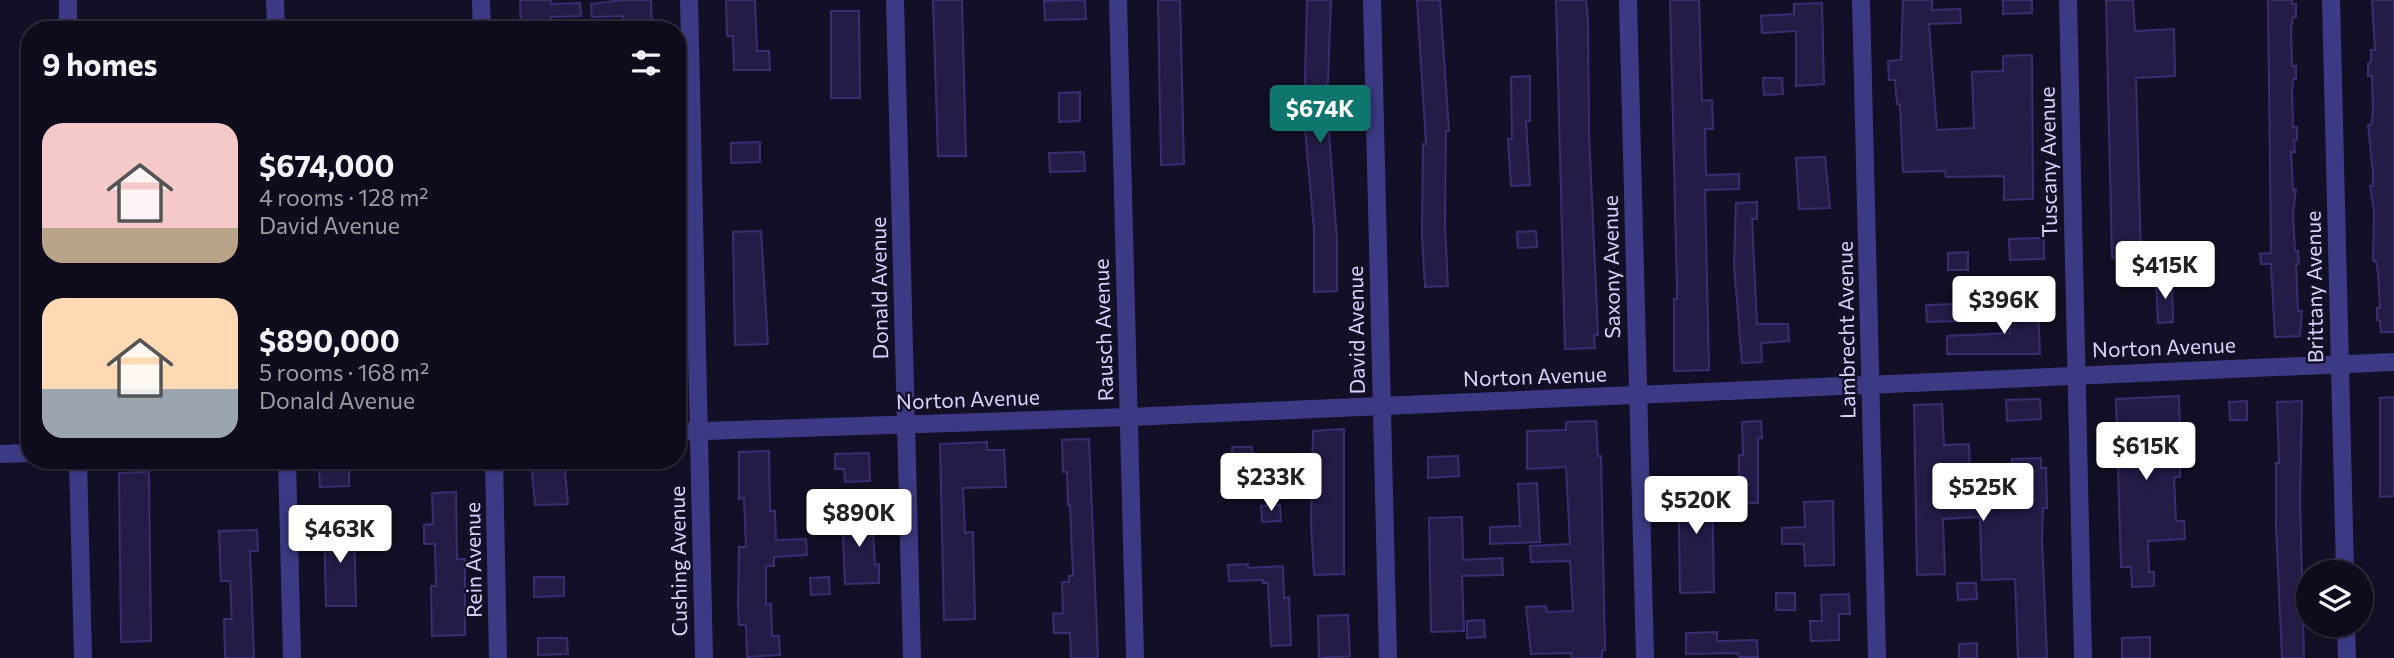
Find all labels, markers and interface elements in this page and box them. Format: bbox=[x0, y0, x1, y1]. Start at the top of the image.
icon: filters bbox=[627, 44, 665, 82]
text: 9 homes bbox=[42, 45, 157, 82]
pin: $674K bbox=[1271, 86, 1369, 145]
street label: Tuscany Avenue bbox=[2034, 86, 2061, 238]
text: $674K bbox=[1286, 94, 1354, 122]
text: $674,000 bbox=[259, 146, 394, 183]
icon: home bbox=[98, 151, 182, 235]
text: 4 rooms · 128 m² bbox=[259, 183, 428, 211]
street label: Saxony Avenue bbox=[1597, 195, 1624, 339]
text: David Avenue bbox=[259, 211, 400, 239]
street label: Brittany Avenue bbox=[2300, 211, 2327, 363]
street label: Donald Avenue bbox=[865, 217, 892, 359]
street label: Lambrecht Avenue bbox=[1831, 241, 1860, 419]
pin: $415K bbox=[2116, 242, 2214, 301]
text: $415K bbox=[2132, 250, 2198, 278]
street label: Rausch Avenue bbox=[1088, 258, 1117, 402]
street label: David Avenue bbox=[1342, 266, 1369, 395]
pin: $396K bbox=[1955, 276, 2053, 336]
text: $396K bbox=[1968, 285, 2040, 313]
text: $890,000 bbox=[259, 321, 400, 358]
icon: home bbox=[98, 326, 182, 410]
street label: Norton Avenue bbox=[2092, 331, 2236, 362]
text: 5 rooms · 168 m² bbox=[259, 358, 429, 386]
street label: Norton Avenue bbox=[1463, 360, 1607, 391]
street label: Norton Avenue bbox=[896, 383, 1040, 414]
text: Donald Avenue bbox=[259, 386, 415, 414]
pin: $615K bbox=[2097, 422, 2195, 482]
text: $615K bbox=[2112, 431, 2180, 459]
pin: $233K bbox=[1222, 454, 1320, 513]
text: $233K bbox=[1236, 462, 1306, 490]
pin: $525K bbox=[1934, 463, 2032, 523]
text: $525K bbox=[1948, 472, 2018, 500]
pin: $520K bbox=[1647, 476, 1745, 536]
text: $520K bbox=[1661, 485, 1731, 513]
street label: Cushing Avenue bbox=[664, 486, 691, 637]
pin: $890K bbox=[810, 490, 908, 549]
text: $890K bbox=[823, 498, 895, 526]
street label: Rein Avenue bbox=[459, 502, 486, 618]
pin: $463K bbox=[291, 505, 389, 565]
text: $463K bbox=[305, 514, 375, 542]
map controls bbox=[2296, 560, 2373, 637]
button: layers bbox=[2296, 560, 2373, 637]

